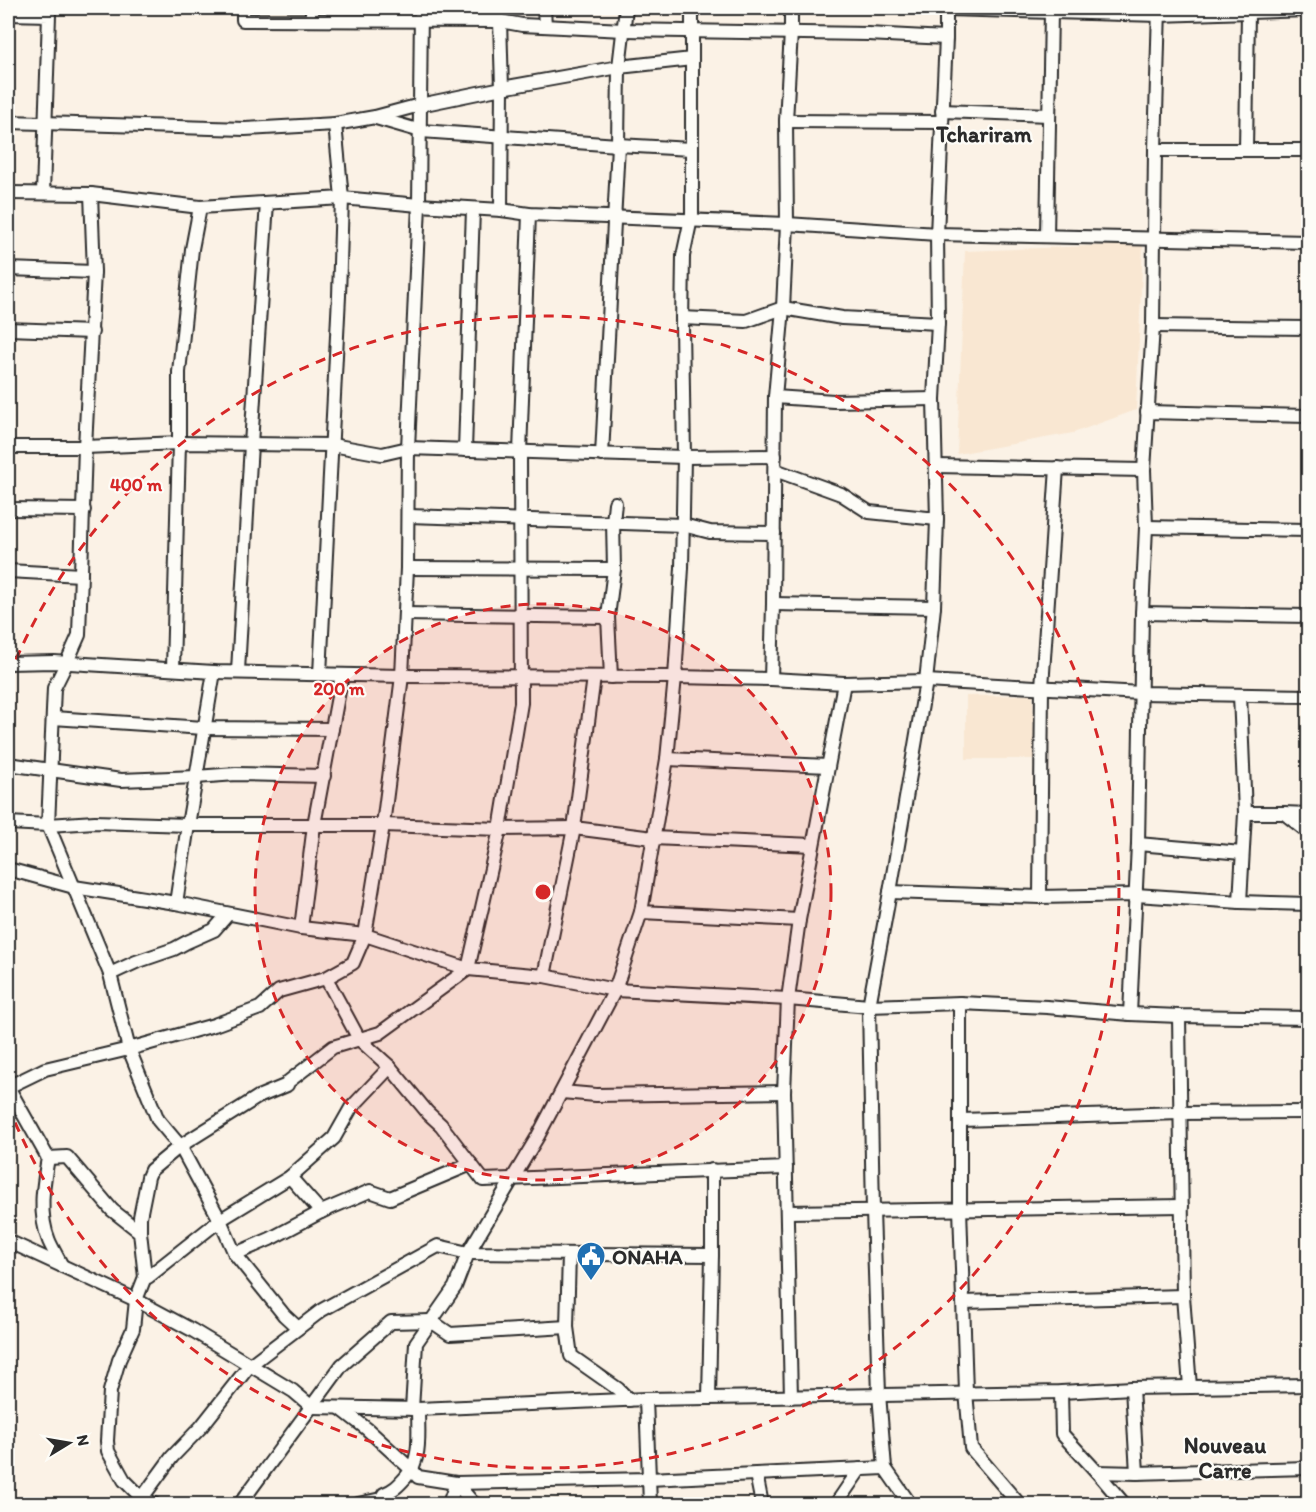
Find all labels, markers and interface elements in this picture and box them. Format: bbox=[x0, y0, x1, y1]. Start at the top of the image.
district label: Tchariram bbox=[935, 121, 1032, 148]
text: 400 m bbox=[110, 474, 163, 496]
text: 200 m bbox=[314, 678, 365, 700]
centre of rings bbox=[533, 882, 553, 902]
public building icon: ONAHA bbox=[575, 1240, 607, 1282]
place label: ONAHA bbox=[612, 1244, 683, 1269]
north arrow bbox=[39, 1413, 99, 1473]
district label: Nouveau Carre bbox=[1184, 1432, 1266, 1484]
text: N bbox=[73, 1433, 94, 1447]

